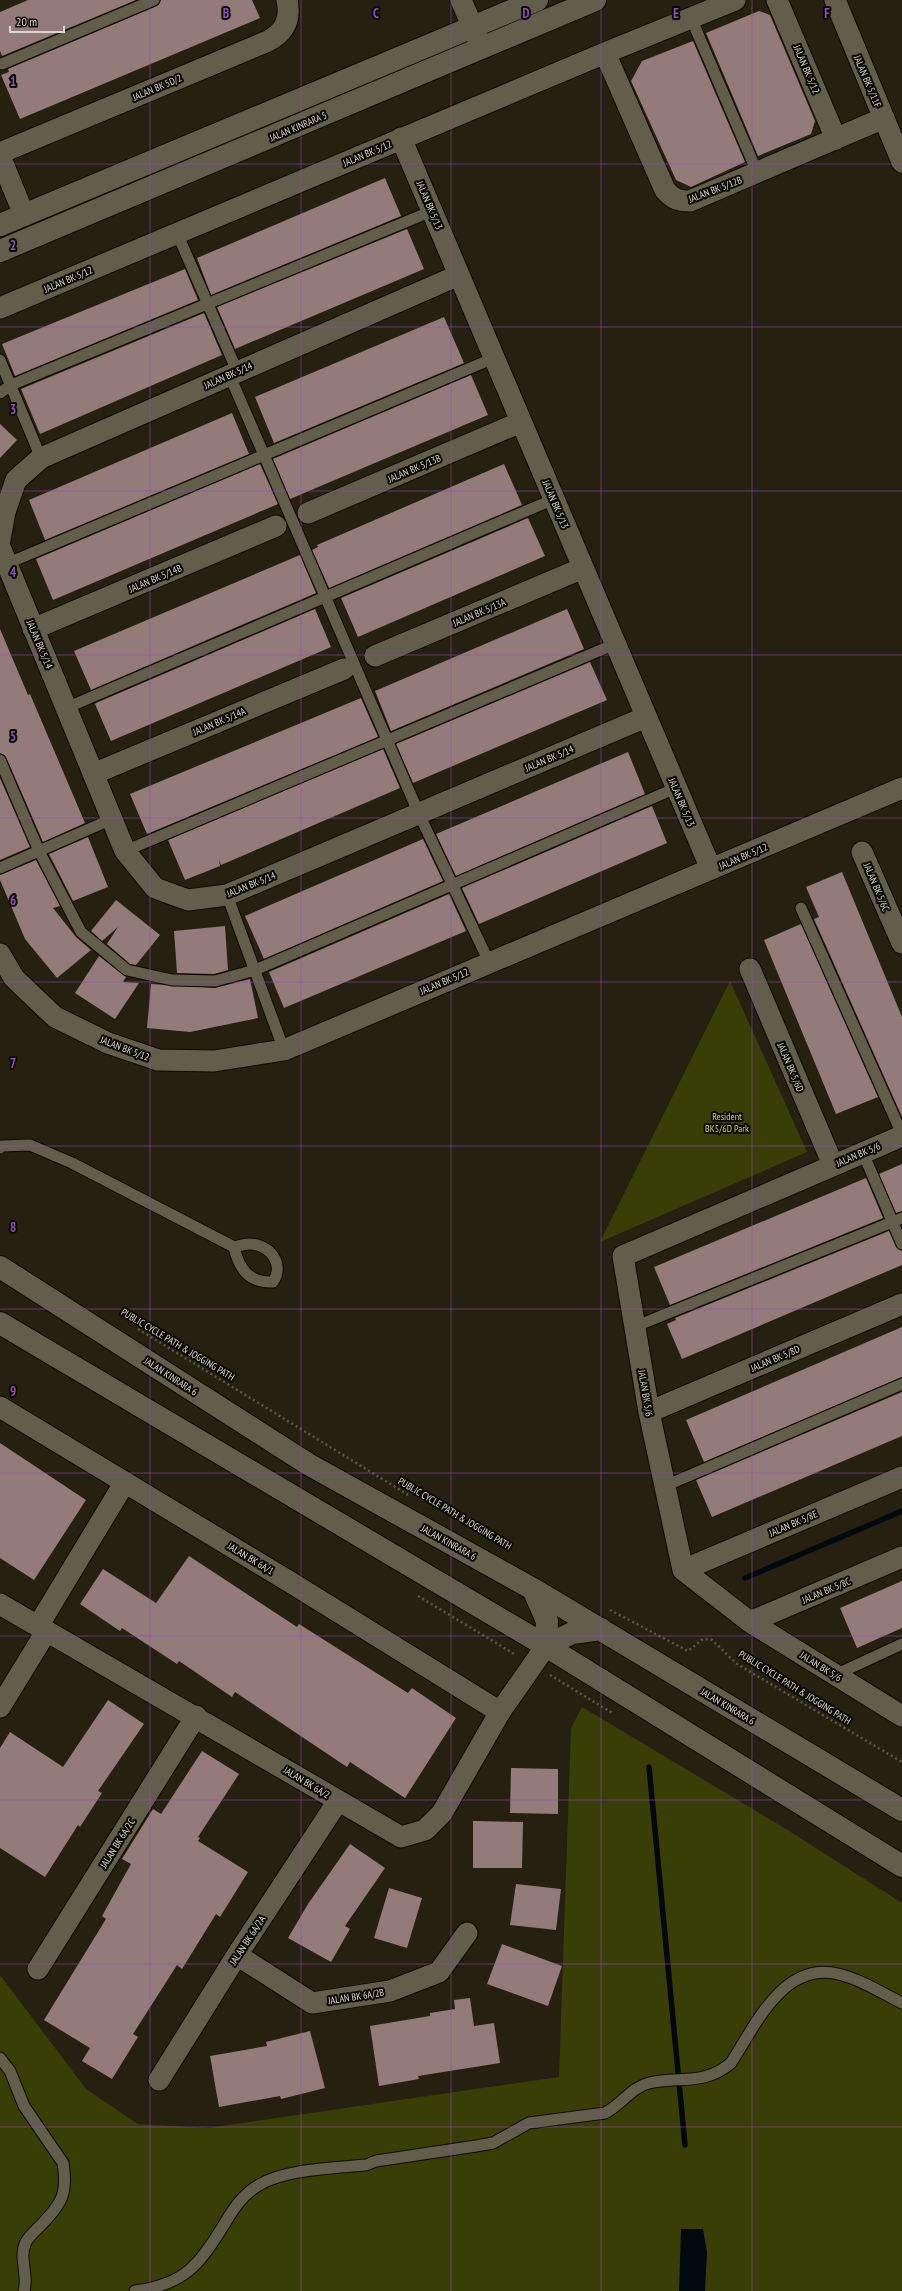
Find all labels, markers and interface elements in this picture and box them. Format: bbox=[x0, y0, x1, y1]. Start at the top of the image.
text: B bbox=[223, 5, 229, 22]
text: C bbox=[373, 5, 379, 22]
text: D bbox=[523, 5, 530, 22]
text: E bbox=[673, 5, 679, 22]
text: F bbox=[824, 5, 830, 22]
scale bar bbox=[10, 8, 64, 34]
text: 20 m bbox=[16, 14, 37, 29]
street label: JALAN BK 5/12 bbox=[790, 42, 823, 95]
street label: JALAN BK 5/11F bbox=[850, 52, 884, 109]
street label: JALAN BK 5D/2 bbox=[130, 71, 184, 104]
text: 1 bbox=[10, 73, 16, 90]
street label: JALAN KINRARA 5 bbox=[267, 109, 329, 145]
street label: JALAN BK 5/12 bbox=[340, 137, 393, 170]
street label: JALAN BK 5/12B bbox=[686, 173, 744, 206]
street label: JALAN BK 5/13 bbox=[413, 178, 446, 231]
text: 2 bbox=[10, 237, 16, 254]
street label: JALAN BK 5/12 bbox=[41, 263, 94, 296]
street label: JALAN BK 5/14 bbox=[201, 359, 255, 392]
text: 3 bbox=[10, 401, 16, 418]
street label: JALAN BK 5/13B bbox=[385, 451, 443, 486]
street label: JALAN BK 5/13 bbox=[539, 477, 572, 530]
street label: JALAN BK 5/14B bbox=[126, 561, 184, 596]
text: 4 bbox=[10, 564, 17, 581]
street label: JALAN BK 5/13A bbox=[450, 595, 508, 630]
street label: JALAN BK 5/14 bbox=[23, 617, 56, 671]
street label: JALAN BK 5/14A bbox=[190, 704, 248, 739]
text: 5 bbox=[10, 728, 16, 745]
street label: JALAN BK 5/14 bbox=[522, 742, 576, 775]
street label: JALAN BK 5/13 bbox=[665, 775, 698, 828]
street label: JALAN BK 5/12 bbox=[716, 840, 769, 873]
street label: JALAN BK 5/6C bbox=[860, 860, 893, 914]
street label: JALAN BK 5/14 bbox=[224, 869, 278, 901]
text: 6 bbox=[10, 892, 16, 909]
street label: JALAN BK 5/12 bbox=[417, 965, 470, 998]
street label: JALAN BK 5/12 bbox=[97, 1033, 151, 1064]
street label: JALAN BK 5/6D bbox=[774, 1040, 807, 1094]
text: 7 bbox=[10, 1055, 16, 1072]
park label: Resident BK5/6D Park bbox=[705, 1110, 749, 1135]
street label: JALAN BK 5/6 bbox=[833, 1139, 883, 1170]
text: 8 bbox=[10, 1219, 16, 1236]
street label: PUBLIC CYCLE PATH & JOGGING PATH bbox=[119, 1305, 237, 1384]
street label: JALAN BK 5/8D bbox=[748, 1342, 802, 1375]
street label: JALAN KINRARA 6 bbox=[141, 1354, 200, 1399]
street label: JALAN BK 5/6 bbox=[635, 1368, 656, 1418]
text: 9 bbox=[10, 1383, 16, 1400]
street label: PUBLIC CYCLE PATH & JOGGING PATH bbox=[396, 1474, 514, 1553]
street label: JALAN BK 5/8E bbox=[766, 1507, 819, 1540]
street label: JALAN KINRARA 6 bbox=[418, 1521, 479, 1563]
street label: JALAN BK 6A/1 bbox=[224, 1539, 276, 1577]
street label: JALAN BK 5/8C bbox=[799, 1574, 853, 1607]
street label: PUBLIC CYCLE PATH & JOGGING PATH bbox=[736, 1647, 853, 1727]
street label: JALAN BK 5/6 bbox=[796, 1648, 845, 1685]
street label: JALAN KINRARA 6 bbox=[697, 1685, 758, 1728]
street label: JALAN BK 6A/2 bbox=[280, 1763, 332, 1801]
street label: JALAN BK 6A/2C bbox=[96, 1816, 138, 1871]
street label: JALAN BK 6A/2A bbox=[226, 1913, 268, 1968]
street label: JALAN BK 6A/2B bbox=[326, 1986, 385, 2007]

